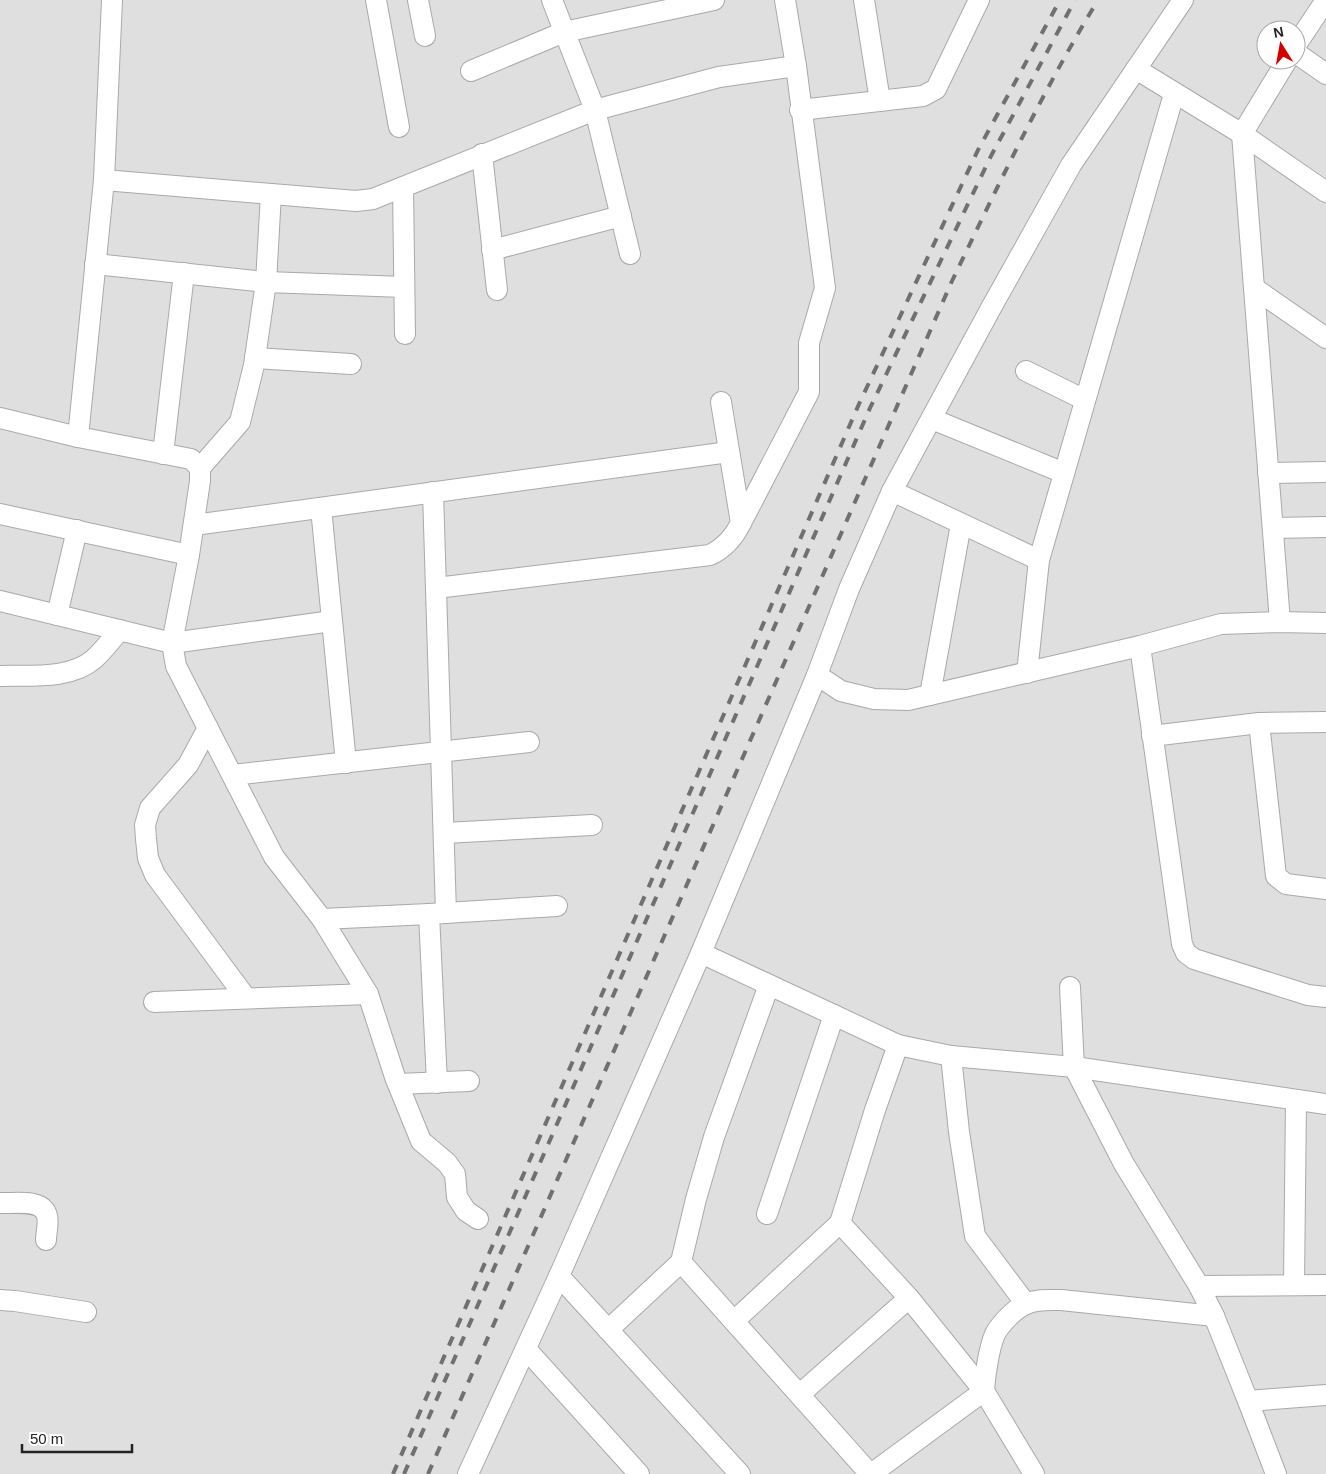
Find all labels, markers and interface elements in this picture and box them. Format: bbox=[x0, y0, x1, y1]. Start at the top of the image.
north arrow bbox=[1256, 20, 1306, 70]
text: N bbox=[1272, 23, 1285, 41]
scale bar bbox=[22, 1422, 132, 1454]
text: 50 m bbox=[30, 1430, 63, 1447]

